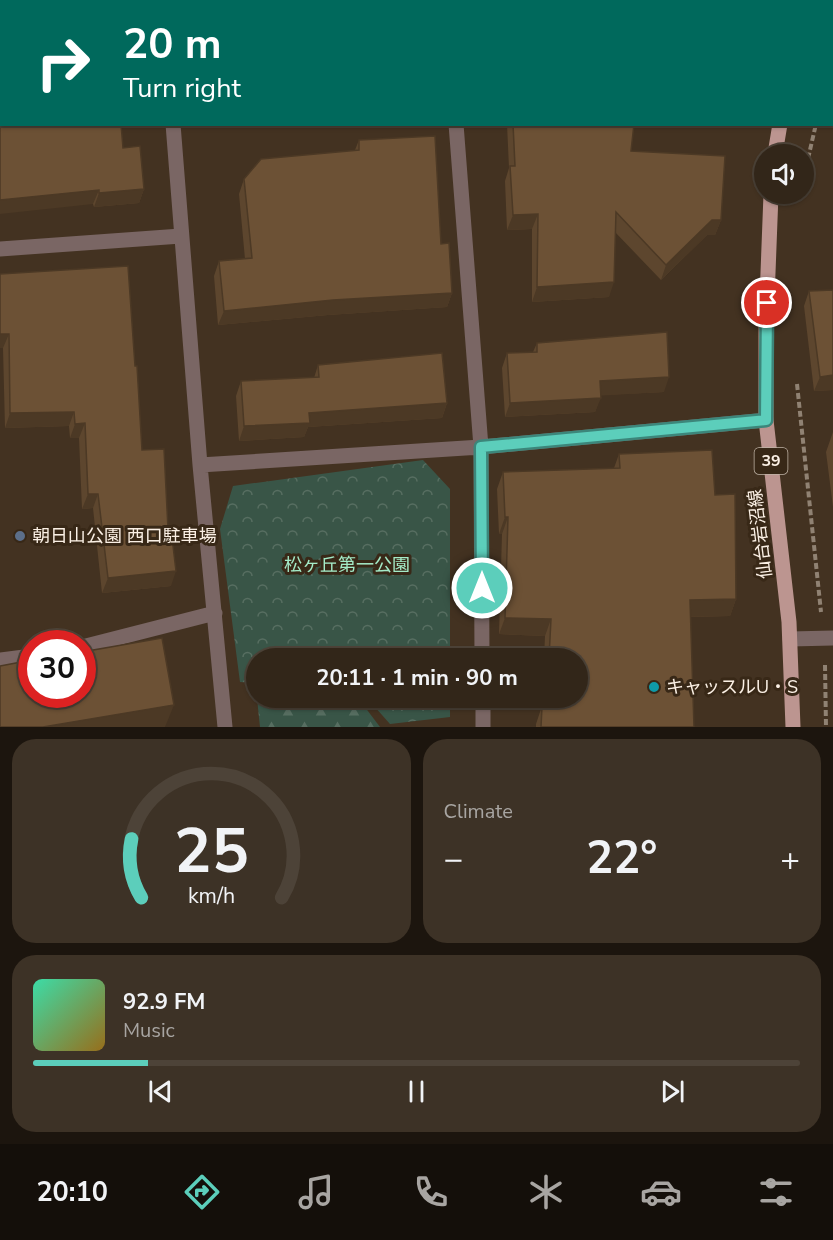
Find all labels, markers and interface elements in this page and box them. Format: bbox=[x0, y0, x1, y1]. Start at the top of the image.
text: 20 m bbox=[123, 16, 222, 73]
icon: right bbox=[24, 24, 102, 102]
text: Turn right bbox=[123, 70, 241, 107]
map controls bbox=[754, 144, 814, 204]
button: sound bbox=[754, 144, 814, 204]
pin bbox=[741, 277, 792, 328]
icon: arrive bbox=[750, 286, 783, 319]
road number: 39 bbox=[754, 448, 788, 474]
street label: 仙台岩沼線 bbox=[743, 488, 777, 580]
place label: 朝日山公園 西口駐車場 bbox=[32, 524, 217, 548]
marker: 朝日山公園 西口駐車場 bbox=[13, 529, 27, 543]
park label: 松ヶ丘第一公園 bbox=[284, 553, 410, 577]
position arrow bbox=[450, 556, 514, 620]
speed limit sign: 30 bbox=[18, 630, 96, 708]
text: 20:11 · 1 min · 90 m bbox=[316, 663, 518, 693]
place label: キャッスルU・S bbox=[666, 675, 798, 699]
marker: キャッスルU・S bbox=[647, 680, 661, 694]
text: Climate bbox=[444, 798, 513, 825]
text: 25 bbox=[174, 809, 249, 894]
text: 22° bbox=[586, 828, 657, 889]
text: − bbox=[444, 837, 463, 882]
text: + bbox=[780, 837, 800, 882]
text: km/h bbox=[188, 881, 235, 911]
text: 92.9 FM bbox=[123, 987, 205, 1017]
text: Music bbox=[123, 1017, 175, 1044]
icon: previous bbox=[144, 1075, 177, 1108]
icon: pause bbox=[400, 1075, 433, 1108]
icon: next bbox=[656, 1075, 689, 1108]
icon: directions bbox=[181, 1171, 223, 1213]
icon: music bbox=[295, 1171, 337, 1213]
icon: phone bbox=[410, 1171, 452, 1213]
icon: climate bbox=[525, 1171, 567, 1213]
icon: car bbox=[640, 1171, 682, 1213]
icon: filters bbox=[755, 1171, 797, 1213]
text: 20:10 bbox=[36, 1174, 108, 1211]

